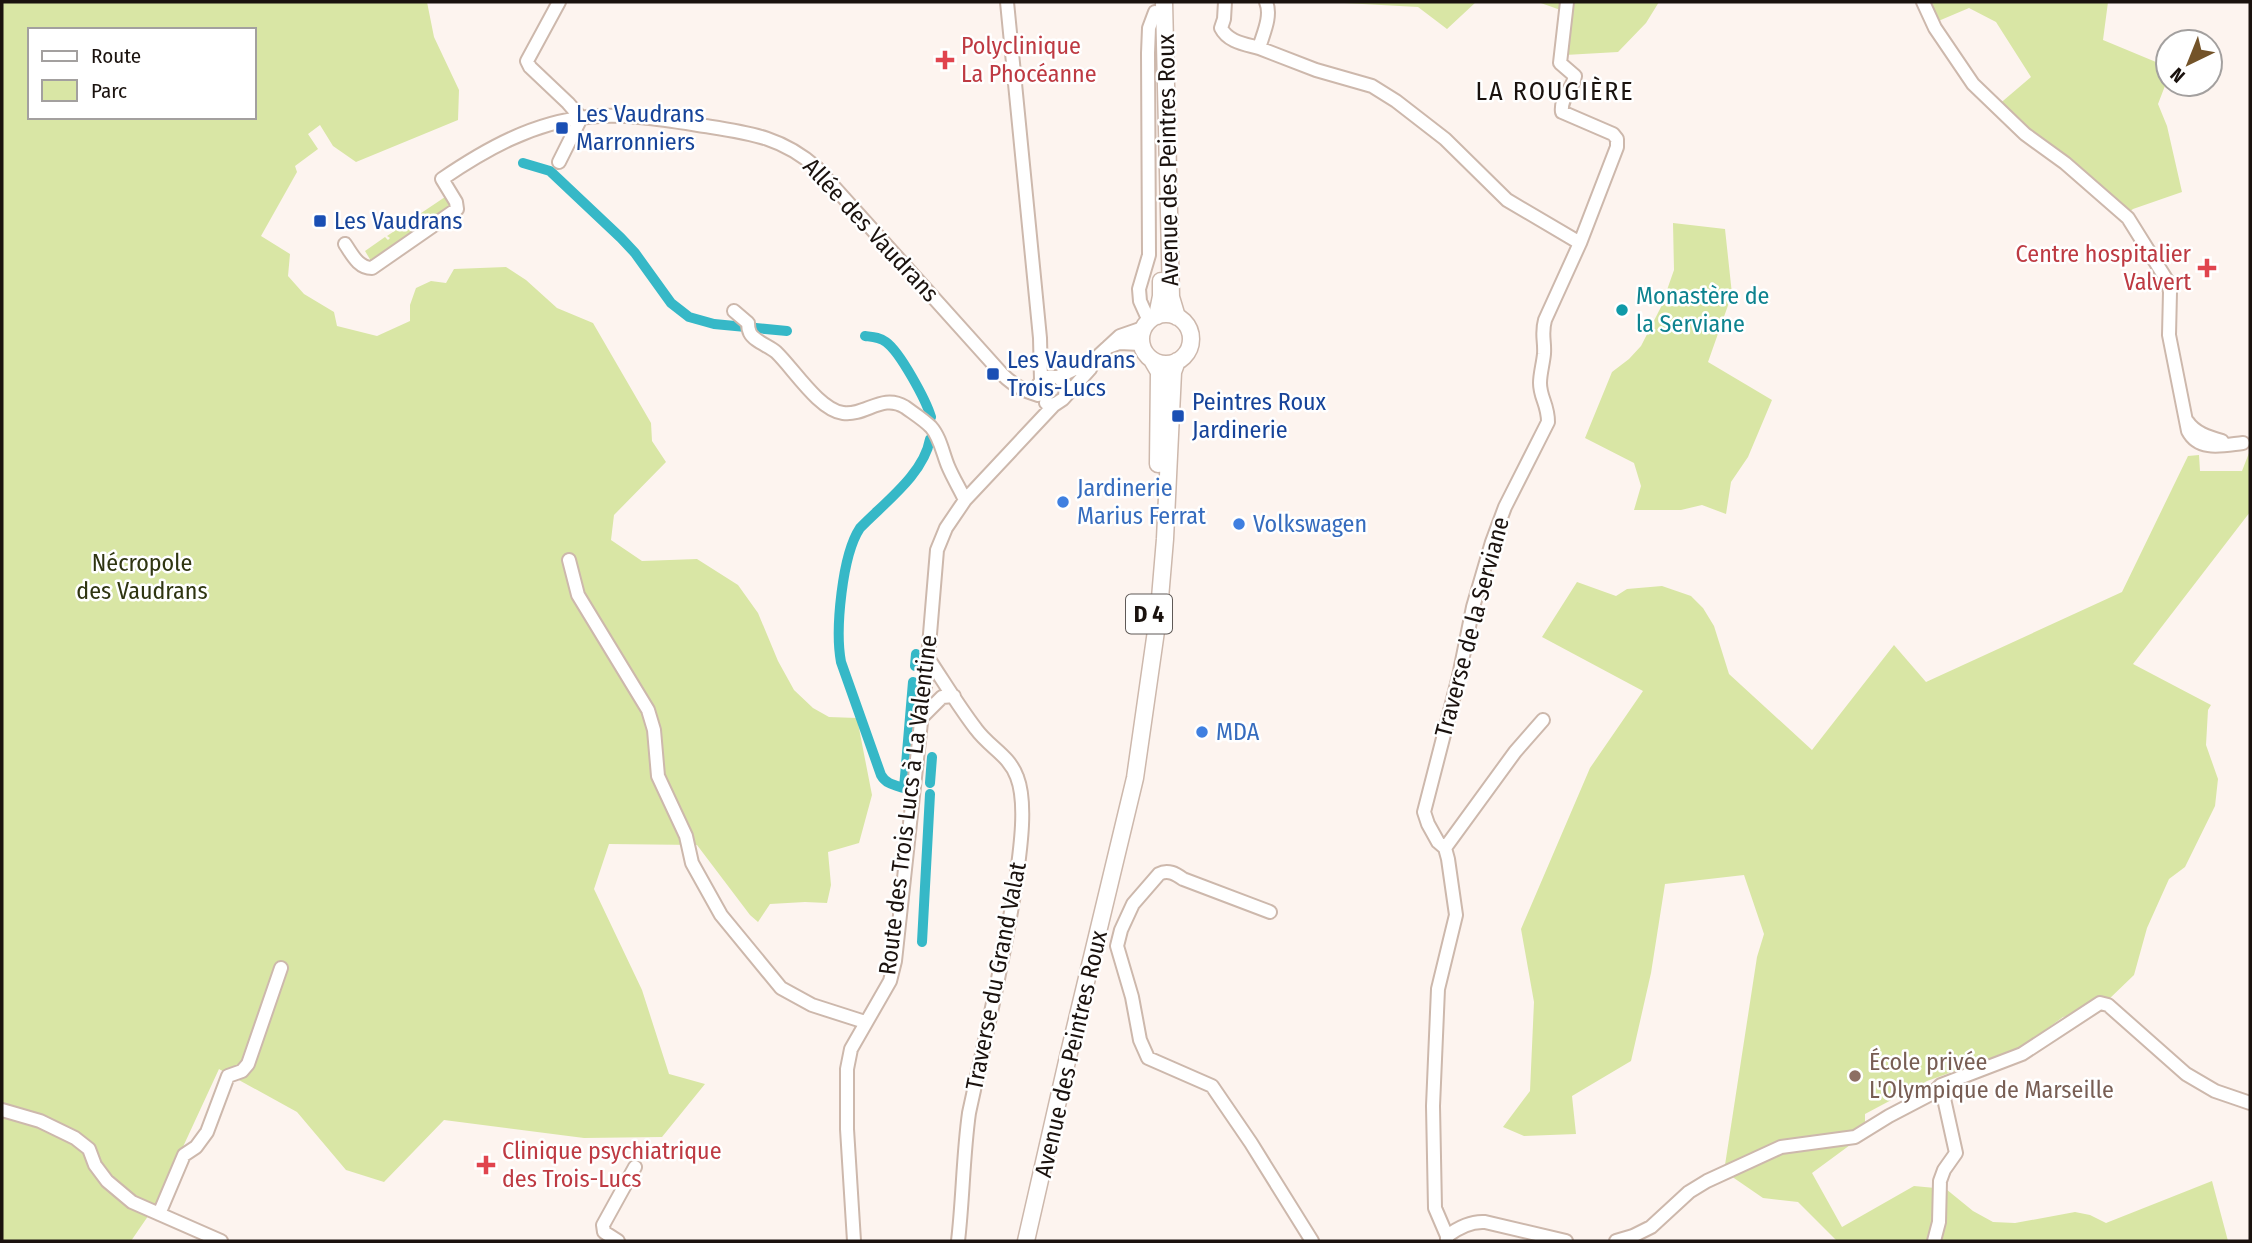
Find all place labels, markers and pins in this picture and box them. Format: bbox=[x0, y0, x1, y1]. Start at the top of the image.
place label: Polyclinique La Phocéanne bbox=[961, 32, 1097, 88]
marker: Polyclinique La Phocéanne bbox=[935, 50, 955, 70]
place label: Les Vaudrans Marronniers bbox=[576, 100, 705, 156]
marker: Les Vaudrans Marronniers bbox=[554, 120, 570, 136]
place label: Les Vaudrans bbox=[334, 207, 463, 235]
marker: Les Vaudrans bbox=[312, 213, 328, 229]
place label: Centre hospitalier Valvert bbox=[2016, 240, 2192, 296]
marker: Centre hospitalier Valvert bbox=[2197, 258, 2217, 278]
place label: Monastère de la Serviane bbox=[1636, 282, 1769, 338]
marker: Monastère de la Serviane bbox=[1614, 302, 1630, 318]
place label: Les Vaudrans Trois-Lucs bbox=[1007, 346, 1136, 402]
marker: Les Vaudrans Trois-Lucs bbox=[985, 366, 1001, 382]
place label: Peintres Roux Jardinerie bbox=[1192, 388, 1327, 444]
marker: Peintres Roux Jardinerie bbox=[1170, 408, 1186, 424]
place label: Jardinerie Marius Ferrat bbox=[1077, 474, 1206, 530]
marker: Jardinerie Marius Ferrat bbox=[1055, 494, 1071, 510]
place label: Volkswagen bbox=[1253, 510, 1367, 538]
marker: Volkswagen bbox=[1231, 516, 1247, 532]
place label: MDA bbox=[1216, 718, 1260, 746]
marker: MDA bbox=[1194, 724, 1210, 740]
place label: École privée L'Olympique de Marseille bbox=[1869, 1047, 2114, 1104]
marker: École privée L'Olympique de Marseille bbox=[1847, 1068, 1863, 1084]
place label: Clinique psychiatrique des Trois-Lucs bbox=[502, 1137, 722, 1193]
marker: Clinique psychiatrique des Trois-Lucs bbox=[476, 1155, 496, 1175]

